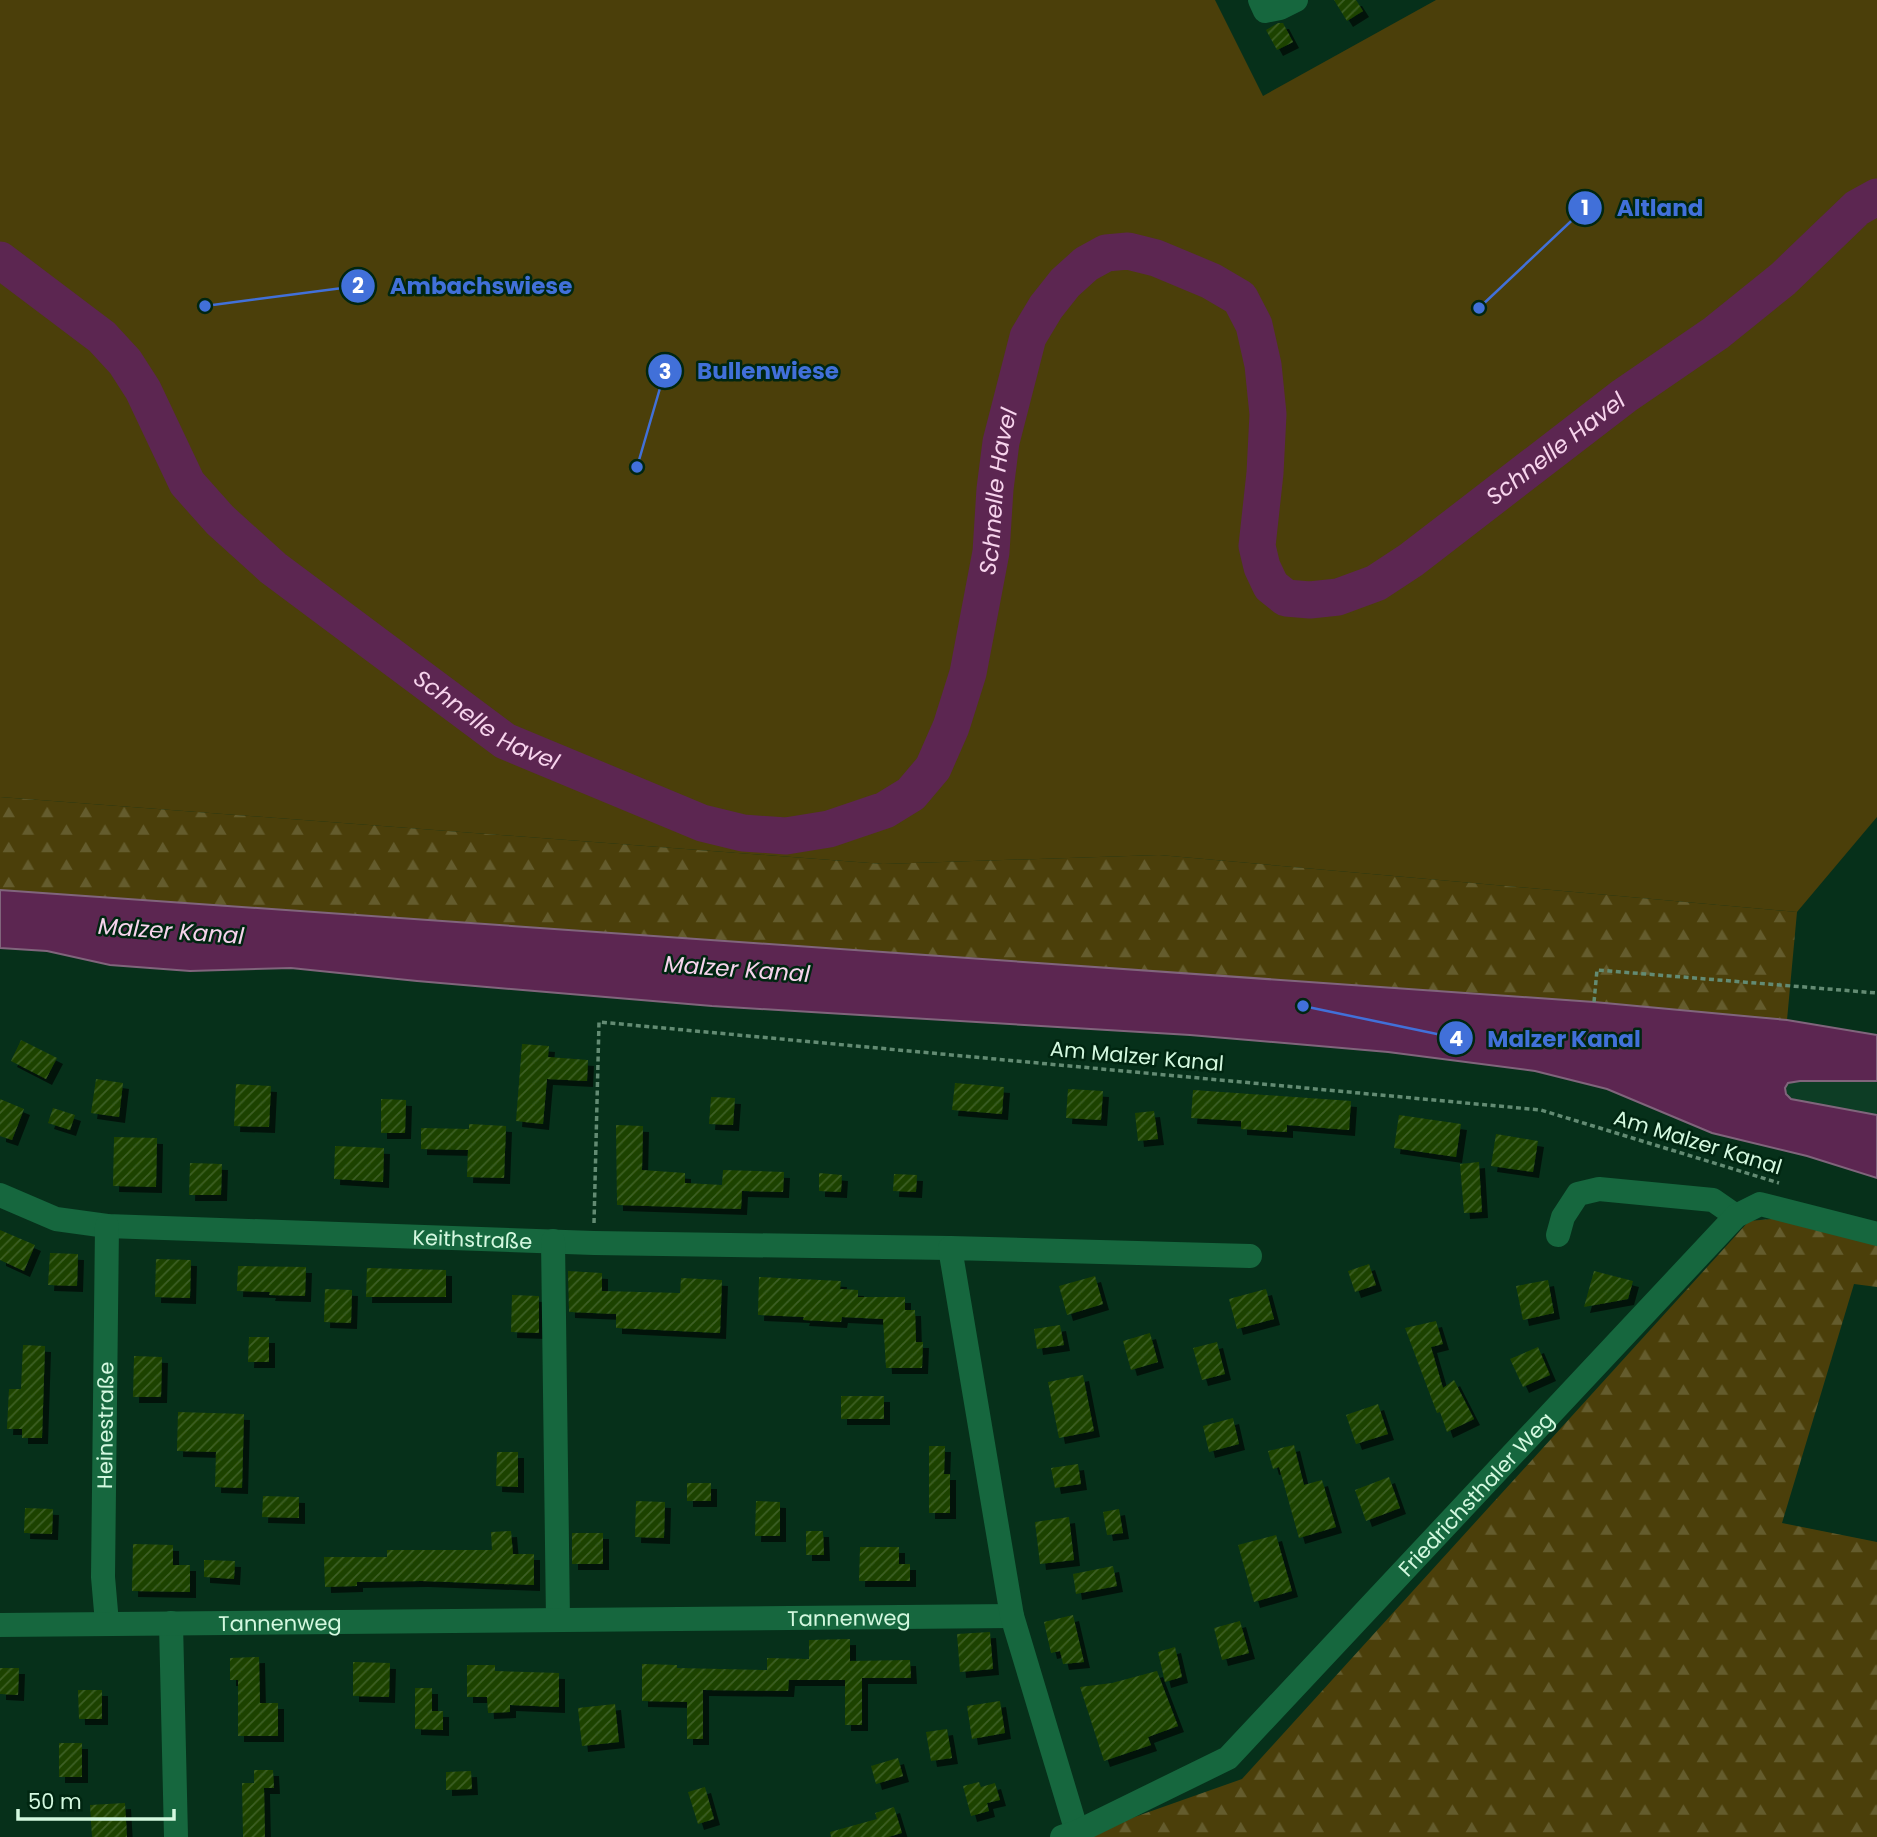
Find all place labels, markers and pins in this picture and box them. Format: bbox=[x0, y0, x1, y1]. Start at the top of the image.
callout: Altland bbox=[1568, 186, 1717, 230]
callout: Ambachswiese bbox=[340, 264, 586, 308]
callout: Bullenwiese bbox=[648, 349, 852, 393]
callout: Malzer Kanal bbox=[1438, 1016, 1655, 1060]

